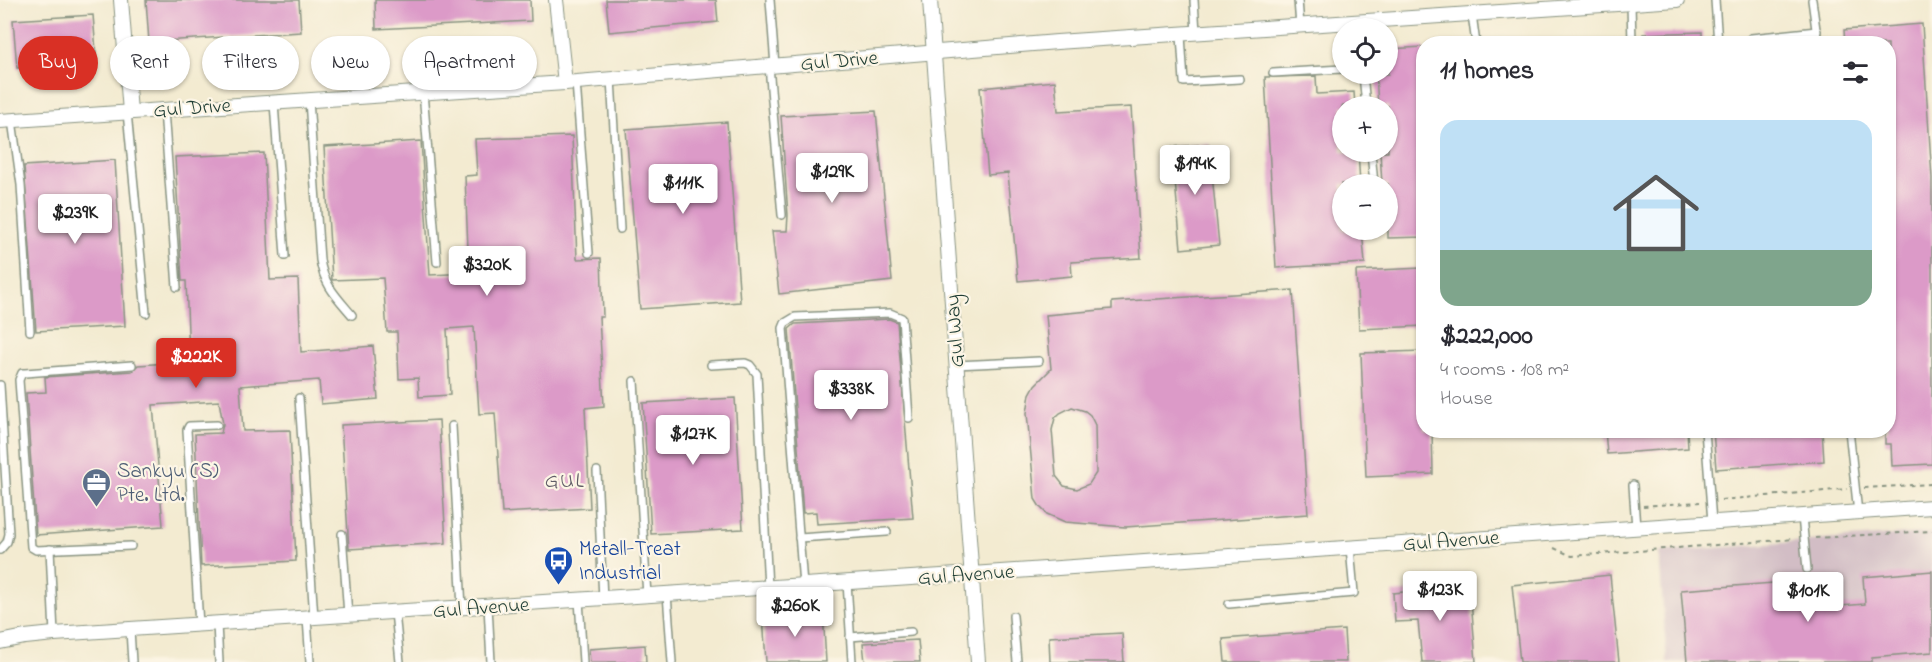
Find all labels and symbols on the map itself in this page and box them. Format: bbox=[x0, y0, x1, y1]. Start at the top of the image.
street label: Gul Drive bbox=[799, 44, 880, 80]
street label: Gul Drive bbox=[152, 91, 233, 127]
pin: $194K bbox=[1153, 145, 1237, 196]
pin: $129K bbox=[790, 153, 874, 204]
pin: $111K bbox=[641, 164, 725, 215]
pin: $239K bbox=[33, 194, 117, 245]
pin: $320K bbox=[445, 246, 529, 297]
street label: Gul Way bbox=[938, 293, 976, 368]
pin: $222K bbox=[154, 338, 238, 389]
pin: $338K bbox=[809, 370, 893, 421]
pin: $127K bbox=[651, 415, 735, 466]
place label: Sankyu (S) Pte. Ltd. bbox=[117, 457, 219, 511]
office icon: Sankyu (S) Pte. Ltd. bbox=[80, 466, 112, 508]
district label: GUL bbox=[545, 466, 585, 498]
street label: Gul Avenue bbox=[1402, 524, 1501, 560]
place label: Metall-Treat Industrial bbox=[579, 535, 681, 589]
bus stop icon: Metall-Treat Industrial bbox=[542, 544, 574, 586]
street label: Gul Avenue bbox=[917, 558, 1016, 594]
pin: $123K bbox=[1398, 571, 1482, 622]
pin: $101K bbox=[1766, 572, 1850, 623]
pin: $260K bbox=[753, 587, 837, 638]
street label: Gul Avenue bbox=[432, 591, 531, 627]

